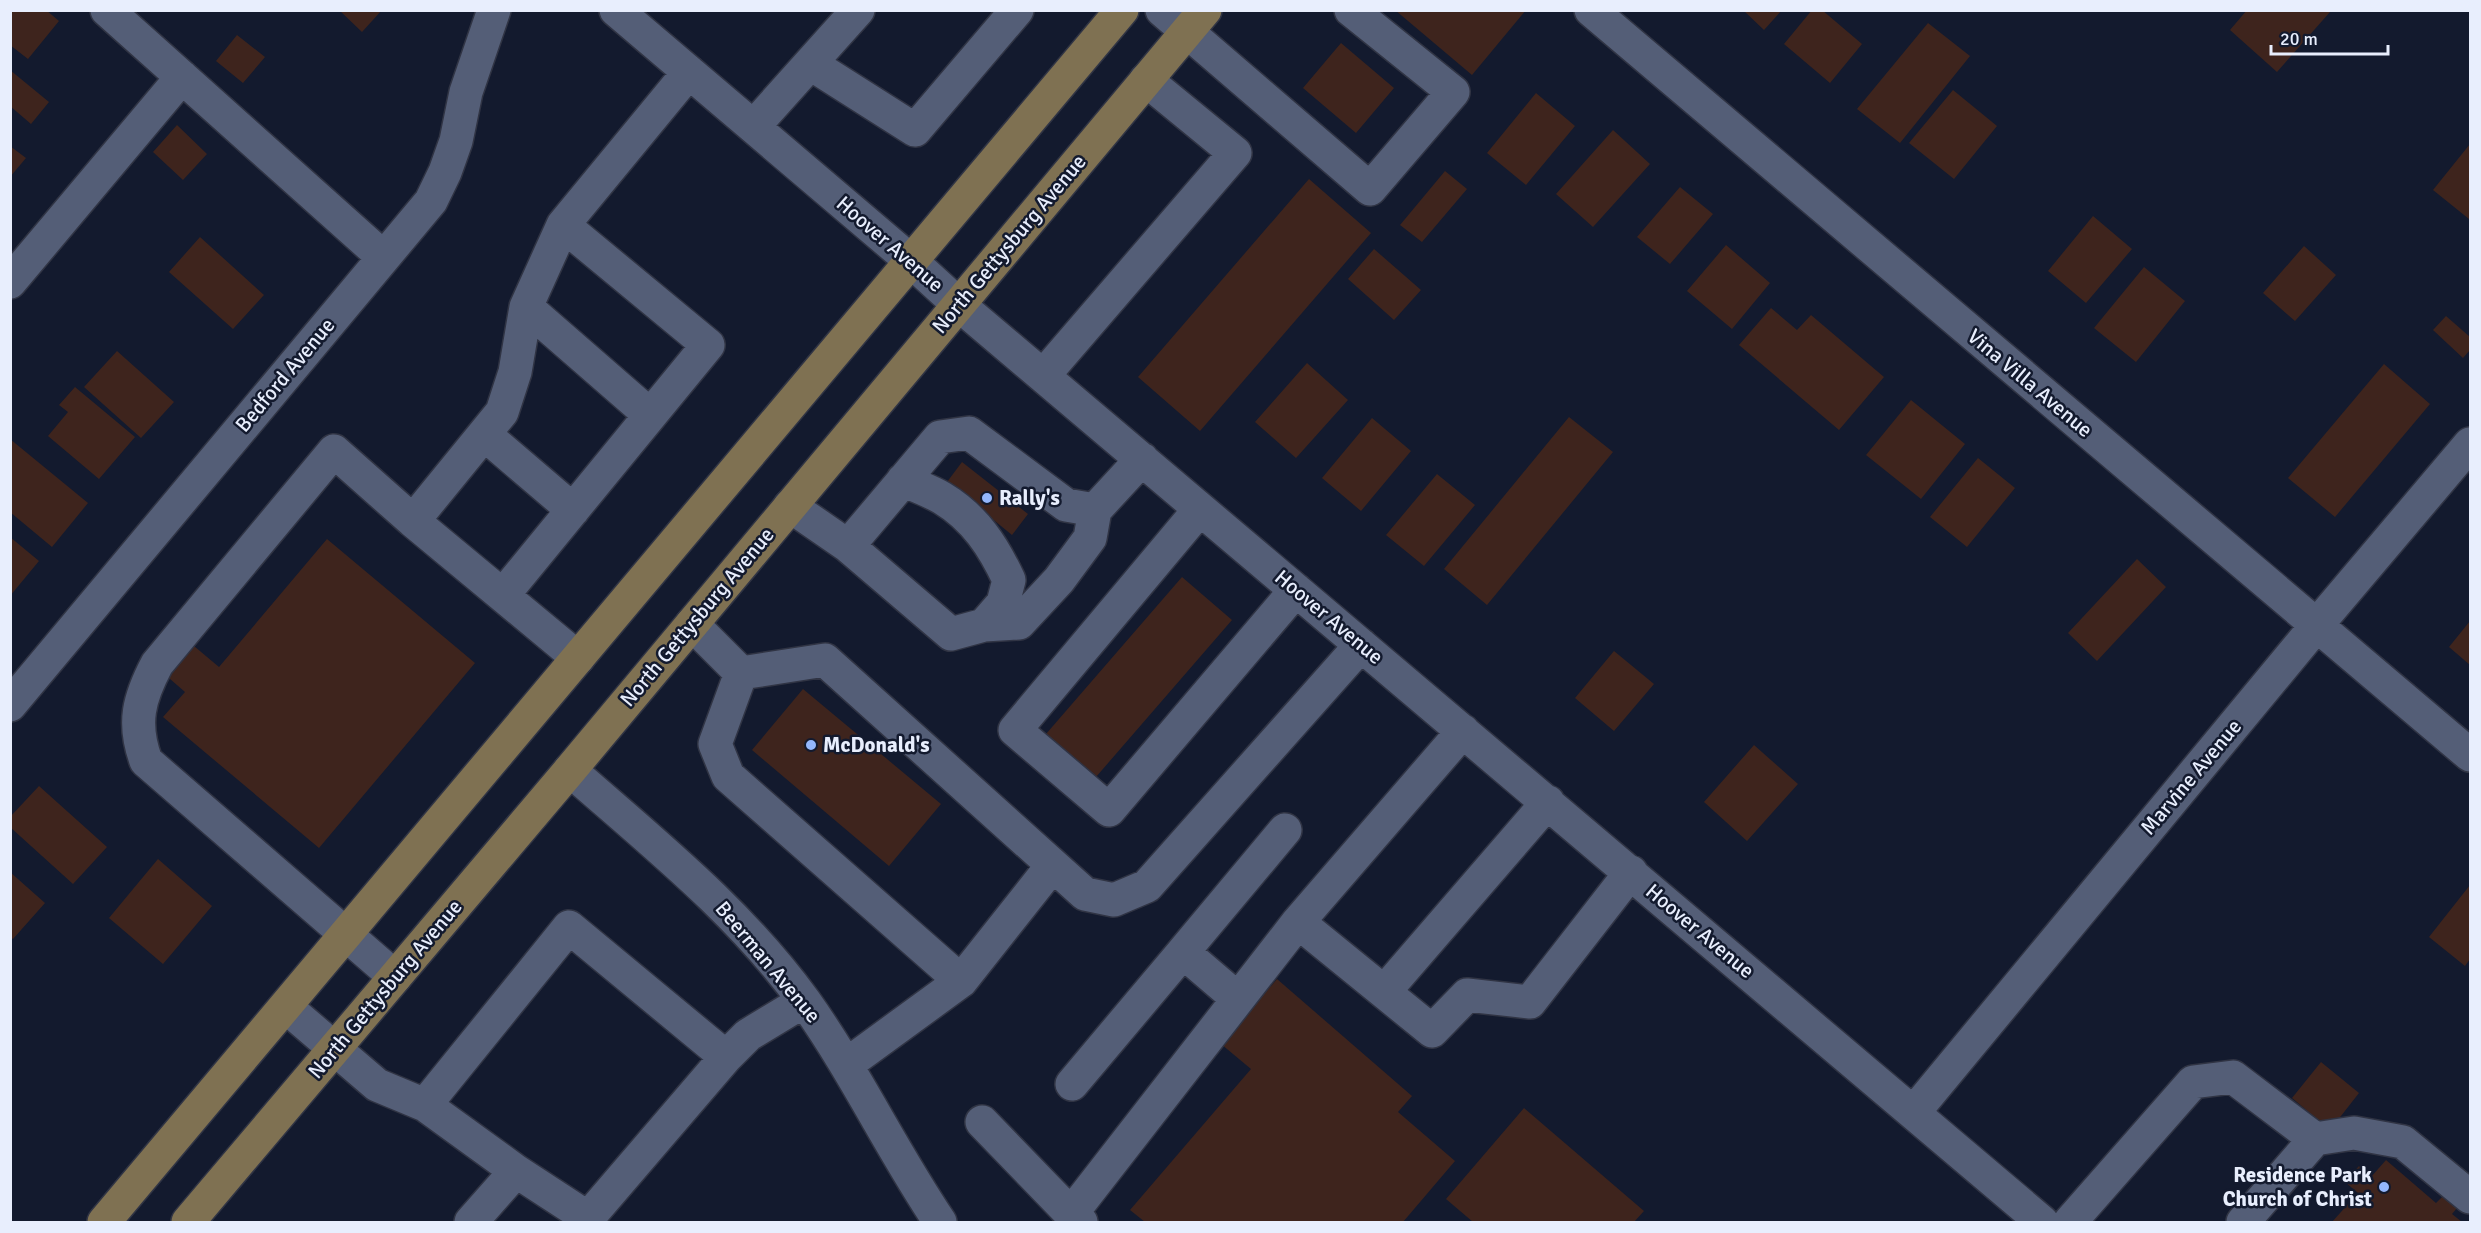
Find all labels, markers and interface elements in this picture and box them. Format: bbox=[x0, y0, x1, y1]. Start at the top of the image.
scale bar bbox=[2271, 18, 2388, 56]
text: 20 m bbox=[2280, 28, 2318, 50]
street label: North Gettysburg Avenue bbox=[926, 149, 1092, 339]
street label: Hoover Avenue bbox=[831, 190, 949, 298]
street label: Bedford Avenue bbox=[230, 313, 340, 437]
street label: Vina Villa Avenue bbox=[1962, 323, 2098, 443]
place label: Rally's bbox=[999, 485, 1060, 511]
marker: Rally's bbox=[980, 491, 994, 505]
street label: North Gettysburg Avenue bbox=[614, 522, 780, 712]
street label: Hoover Avenue bbox=[1269, 564, 1389, 670]
street label: Marvine Avenue bbox=[2135, 714, 2247, 840]
place label: McDonald's bbox=[823, 732, 930, 758]
marker: McDonald's bbox=[804, 738, 818, 752]
street label: Hoover Avenue bbox=[1640, 878, 1760, 984]
street label: North Gettysburg Avenue bbox=[302, 894, 468, 1084]
street label: Beerman Avenue bbox=[710, 896, 826, 1028]
place label: Residence Park Church of Christ bbox=[2223, 1162, 2372, 1212]
marker: Residence Park Church of Christ bbox=[2377, 1180, 2391, 1194]

